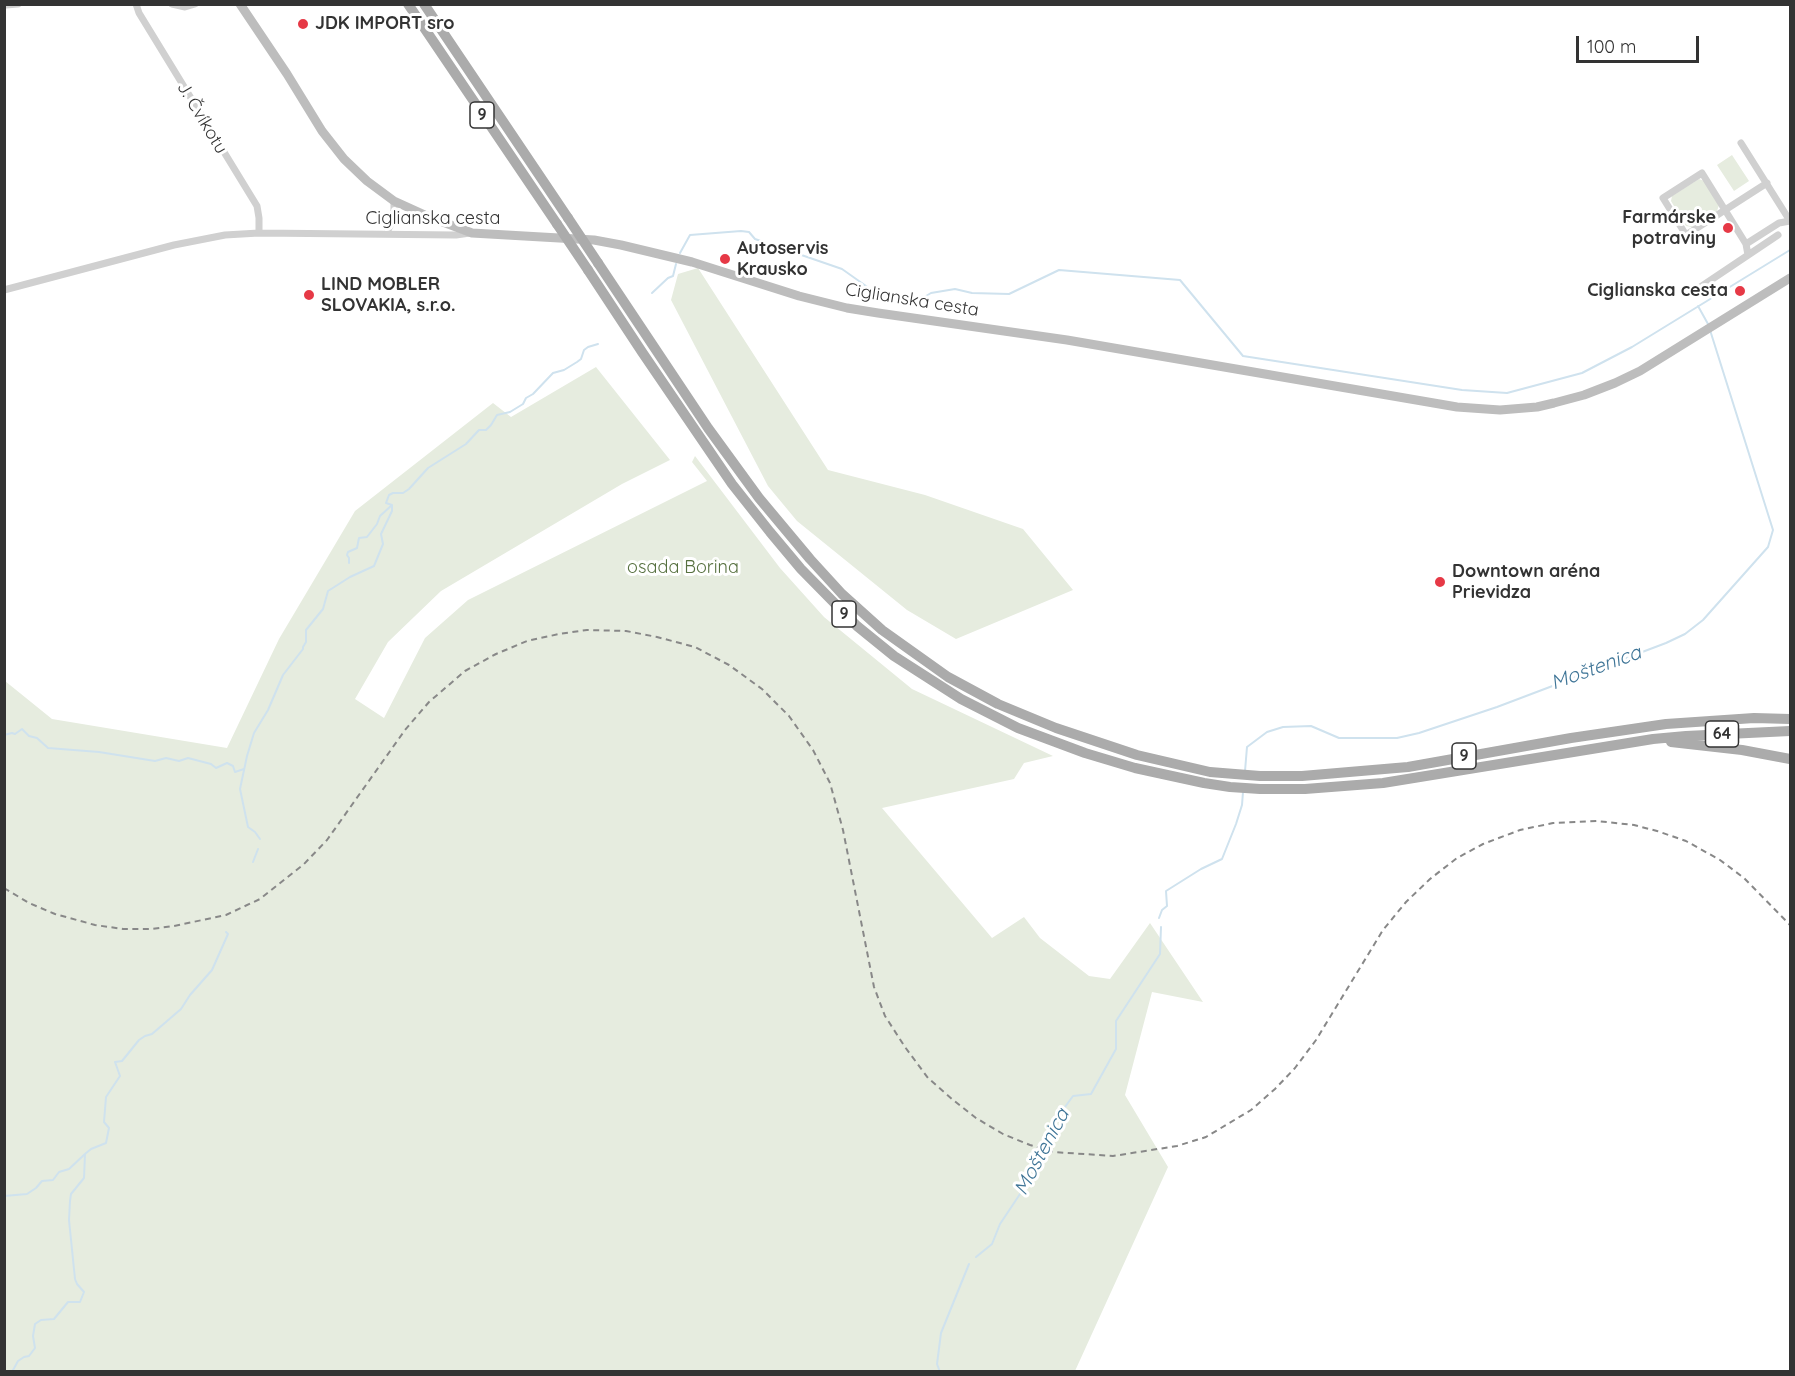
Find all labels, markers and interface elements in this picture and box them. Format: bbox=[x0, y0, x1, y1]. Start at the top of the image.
place label: JDK IMPORT sro bbox=[315, 13, 455, 35]
marker: JDK IMPORT sro bbox=[296, 17, 310, 31]
scale bar bbox=[1579, 24, 1702, 62]
text: 100 m bbox=[1587, 35, 1636, 58]
street label: J. Čvíkotu bbox=[172, 78, 232, 158]
road number: 9 bbox=[470, 102, 494, 128]
place label: Farmárske potraviny bbox=[1622, 207, 1716, 250]
street label: Ciglianska cesta bbox=[366, 208, 500, 230]
marker: Farmárske potraviny bbox=[1721, 221, 1735, 235]
place label: Autoservis Krausko bbox=[737, 238, 828, 280]
marker: Autoservis Krausko bbox=[718, 252, 732, 266]
place label: LIND MOBLER SLOVAKIA, s.r.o. bbox=[321, 274, 455, 316]
street label: Ciglianska cesta bbox=[844, 279, 980, 321]
place label: Ciglianska cesta bbox=[1587, 280, 1728, 302]
marker: Ciglianska cesta bbox=[1733, 284, 1747, 298]
marker: LIND MOBLER SLOVAKIA, s.r.o. bbox=[302, 288, 316, 302]
park label: osada Borina bbox=[627, 557, 739, 579]
place label: Downtown aréna Prievidza bbox=[1452, 561, 1600, 604]
marker: Downtown aréna Prievidza bbox=[1433, 575, 1447, 589]
road number: 9 bbox=[832, 601, 856, 627]
water label: Moštenica bbox=[1548, 641, 1644, 695]
road number: 64 bbox=[1706, 721, 1738, 747]
road number: 9 bbox=[1452, 743, 1476, 769]
water label: Moštenica bbox=[1009, 1105, 1075, 1199]

